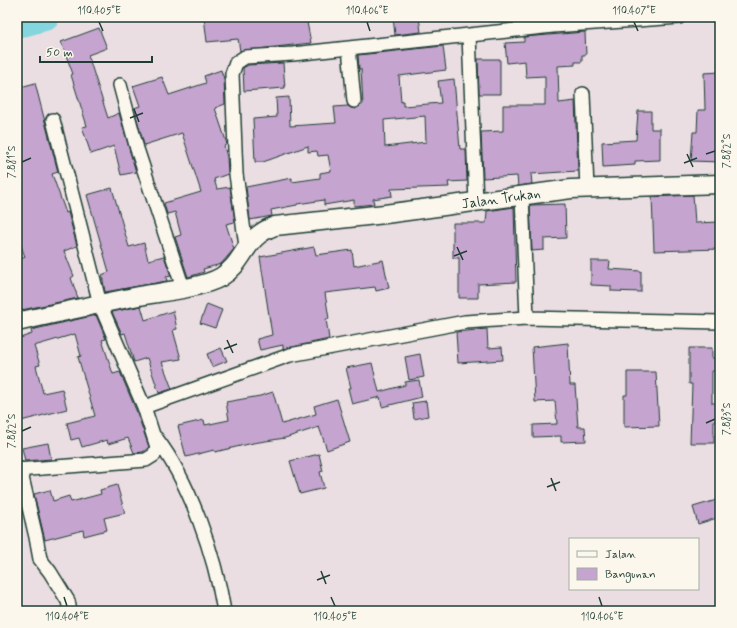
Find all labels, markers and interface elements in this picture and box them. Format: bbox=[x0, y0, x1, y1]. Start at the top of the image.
text: 110.405°E bbox=[77, 4, 121, 18]
text: 110.406°E bbox=[346, 4, 388, 18]
text: 110.407°E bbox=[612, 4, 656, 18]
scale bar bbox=[40, 38, 152, 64]
text: 50 m bbox=[46, 45, 73, 61]
text: 7.882°S bbox=[720, 133, 734, 168]
text: 7.881°S bbox=[5, 145, 19, 178]
street label: Jalan Trukan bbox=[460, 185, 542, 213]
text: 7.883°S bbox=[720, 402, 734, 435]
text: 7.882°S bbox=[5, 413, 19, 448]
legend bbox=[569, 538, 699, 590]
text: Jalan bbox=[605, 547, 637, 563]
text: Bangunan bbox=[605, 567, 656, 583]
text: 110.404°E bbox=[45, 610, 89, 624]
text: 110.405°E bbox=[313, 610, 357, 624]
text: 110.406°E bbox=[581, 610, 623, 624]

